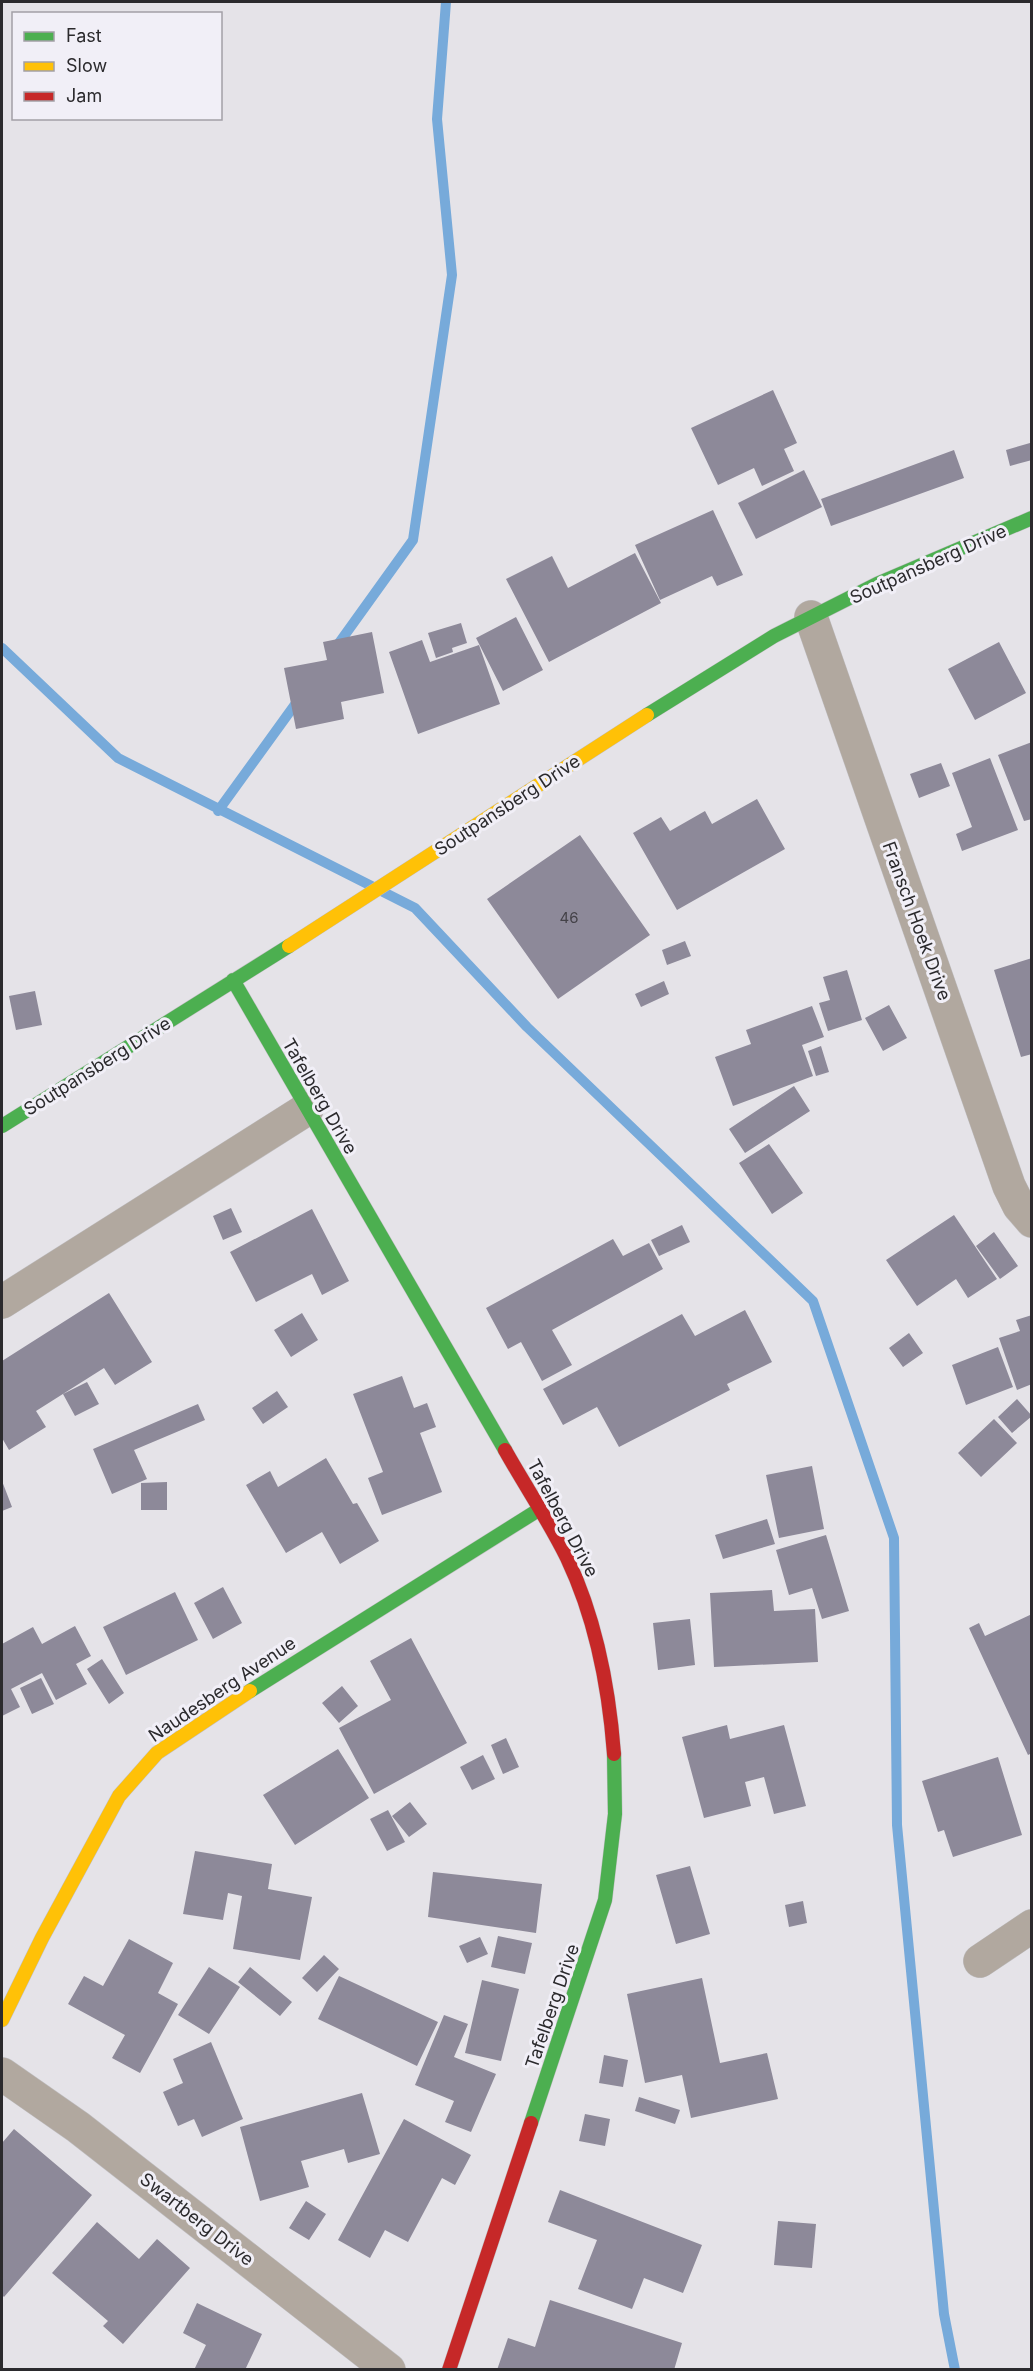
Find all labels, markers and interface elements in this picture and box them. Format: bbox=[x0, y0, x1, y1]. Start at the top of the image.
legend bbox=[12, 12, 222, 120]
text: Fast bbox=[66, 25, 102, 46]
text: Slow bbox=[66, 55, 107, 76]
text: Jam bbox=[66, 85, 102, 106]
street label: Soutpansberg Drive bbox=[846, 520, 1010, 608]
street label: Soutpansberg Drive bbox=[430, 750, 584, 860]
street label: Fransch Hoek Drive bbox=[879, 839, 955, 1003]
house number: 46 bbox=[560, 908, 579, 927]
street label: Soutpansberg Drive bbox=[20, 1012, 174, 1120]
street label: Tafelberg Drive bbox=[278, 1034, 362, 1158]
street label: Tafelberg Drive bbox=[523, 1456, 603, 1580]
street label: Naudesberg Avenue bbox=[145, 1632, 299, 1746]
street label: Tafelberg Drive bbox=[521, 1941, 583, 2071]
street label: Swartberg Drive bbox=[136, 2168, 258, 2270]

